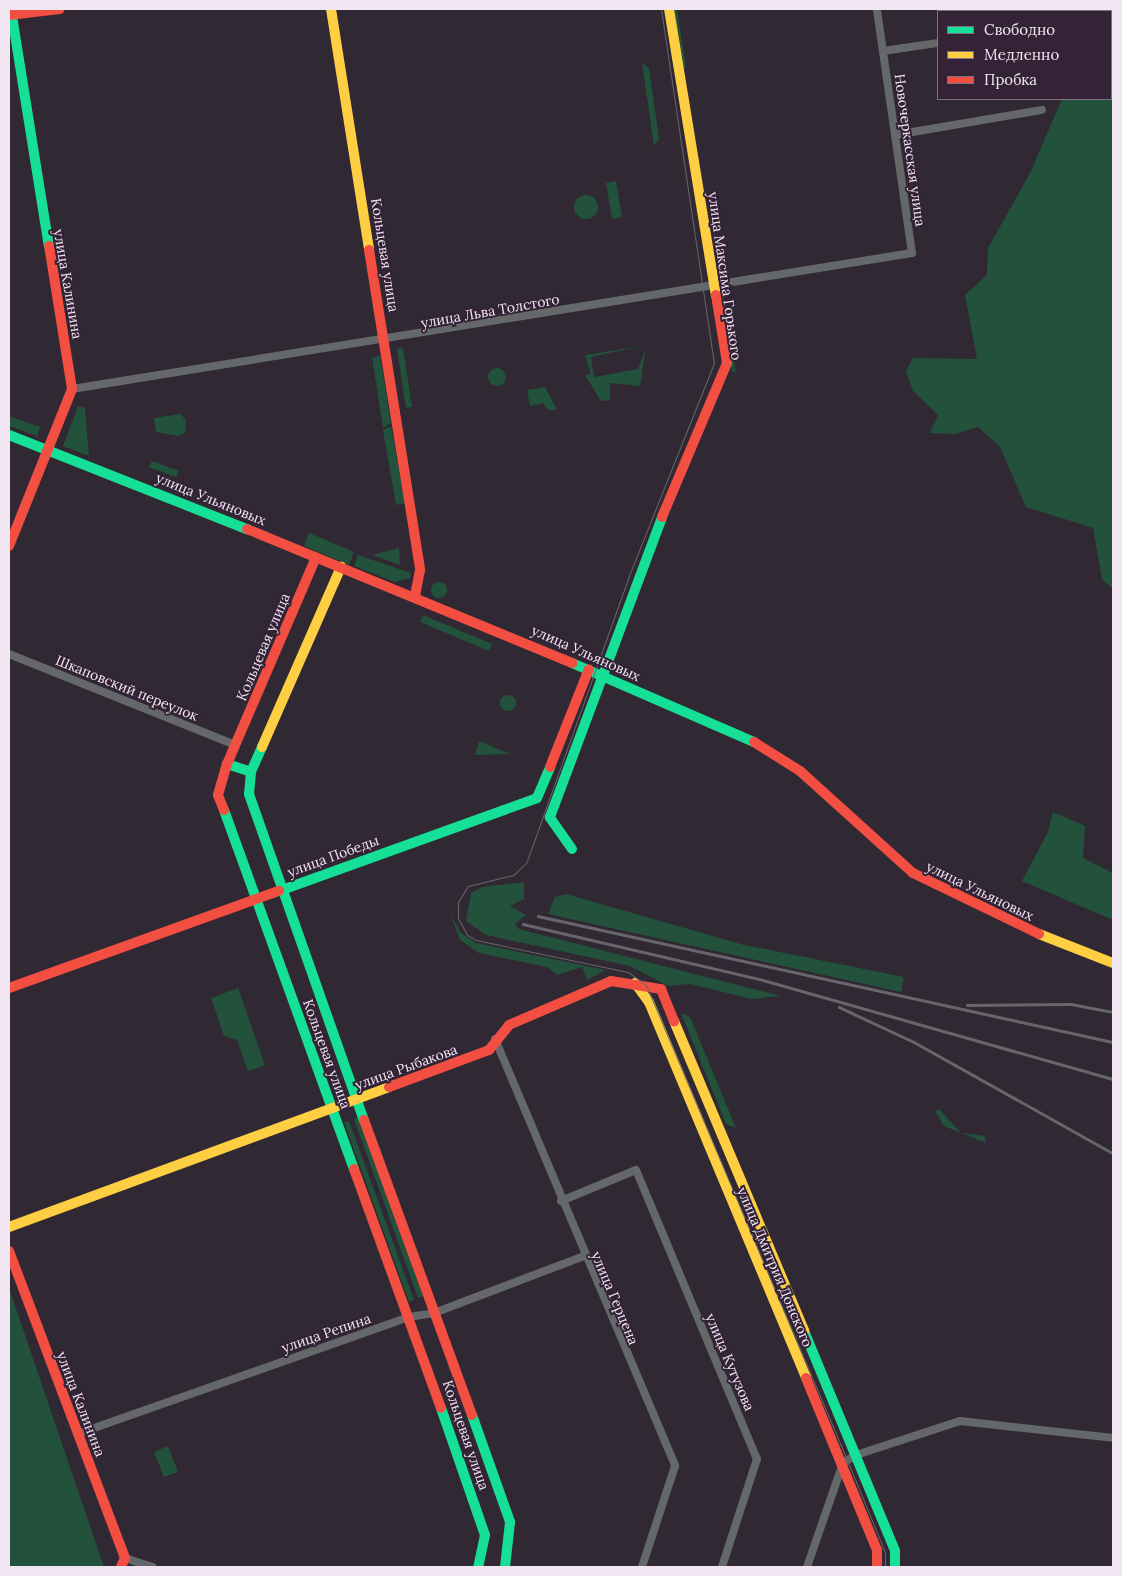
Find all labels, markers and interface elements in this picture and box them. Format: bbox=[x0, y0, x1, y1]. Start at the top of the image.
legend bbox=[937, 10, 1112, 100]
text: Свободно bbox=[984, 20, 1055, 39]
text: Медленно bbox=[984, 45, 1059, 64]
text: Пробка bbox=[984, 70, 1037, 89]
street label: Новочеркасская улица bbox=[891, 73, 929, 227]
street label: улица Максима Горького bbox=[705, 191, 745, 361]
street label: Кольцевая улица bbox=[368, 197, 402, 313]
street label: улица Калинина bbox=[50, 228, 86, 340]
street label: улица Льва Толстого bbox=[419, 291, 561, 331]
street label: улица Ульяновых bbox=[153, 469, 269, 529]
street label: Кольцевая улица bbox=[233, 591, 293, 703]
street label: улица Ульяновых bbox=[529, 621, 643, 685]
street label: Шкаповский переулок bbox=[53, 652, 201, 724]
street label: улица Победы bbox=[285, 832, 381, 880]
street label: улица Ульяновых bbox=[924, 858, 1036, 924]
street label: Кольцевая улица bbox=[299, 997, 355, 1111]
street label: улица Рыбакова bbox=[352, 1041, 460, 1093]
street label: улица Дмитрия Донского bbox=[734, 1185, 816, 1349]
street label: улица Герцена bbox=[588, 1249, 642, 1347]
street label: улица Репина bbox=[279, 1310, 373, 1356]
street label: улица Кутузова bbox=[702, 1311, 758, 1413]
street label: улица Калинина bbox=[53, 1349, 109, 1459]
street label: Кольцевая улица bbox=[439, 1378, 493, 1492]

